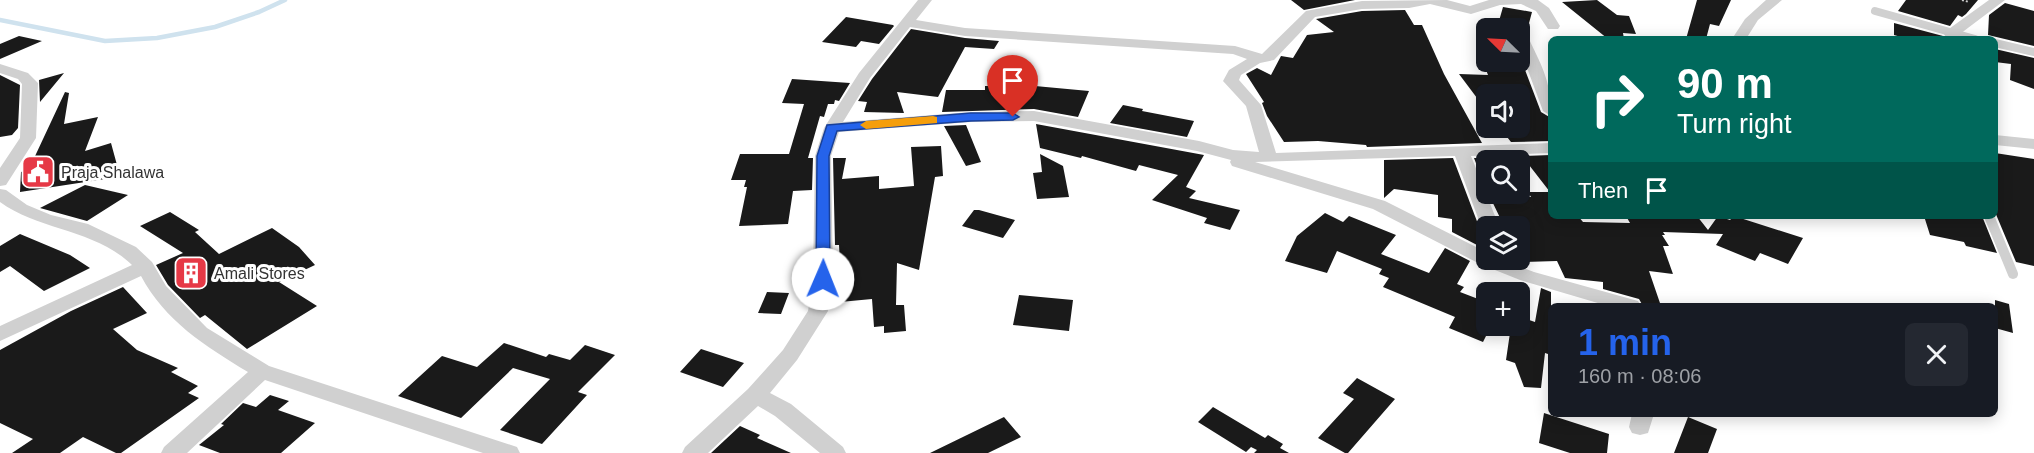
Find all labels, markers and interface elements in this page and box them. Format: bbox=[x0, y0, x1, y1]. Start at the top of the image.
north arrow bbox=[1476, 18, 1530, 72]
map controls bbox=[1476, 18, 1530, 336]
pin bbox=[987, 55, 1038, 117]
icon: right bbox=[1578, 60, 1656, 138]
text: 90 m bbox=[1677, 60, 1773, 107]
icon: arrive bbox=[996, 64, 1029, 97]
button: sound bbox=[1476, 84, 1530, 138]
text: Turn right bbox=[1677, 109, 1792, 139]
button: search bbox=[1476, 150, 1530, 204]
public building icon: Praja Shalawa bbox=[20, 154, 56, 190]
place label: Praja Shalawa bbox=[61, 164, 164, 181]
icon: arrive bbox=[1640, 174, 1673, 207]
text: Then bbox=[1578, 178, 1628, 203]
button: layers bbox=[1476, 216, 1530, 270]
position arrow bbox=[791, 247, 855, 311]
building icon: Amali Stores bbox=[173, 255, 209, 291]
place label: Amali Stores bbox=[214, 265, 305, 282]
button: + bbox=[1476, 282, 1530, 336]
text: 1 min bbox=[1578, 322, 1672, 363]
button: close bbox=[1905, 323, 1968, 386]
text: 160 m · 08:06 bbox=[1578, 365, 1701, 387]

